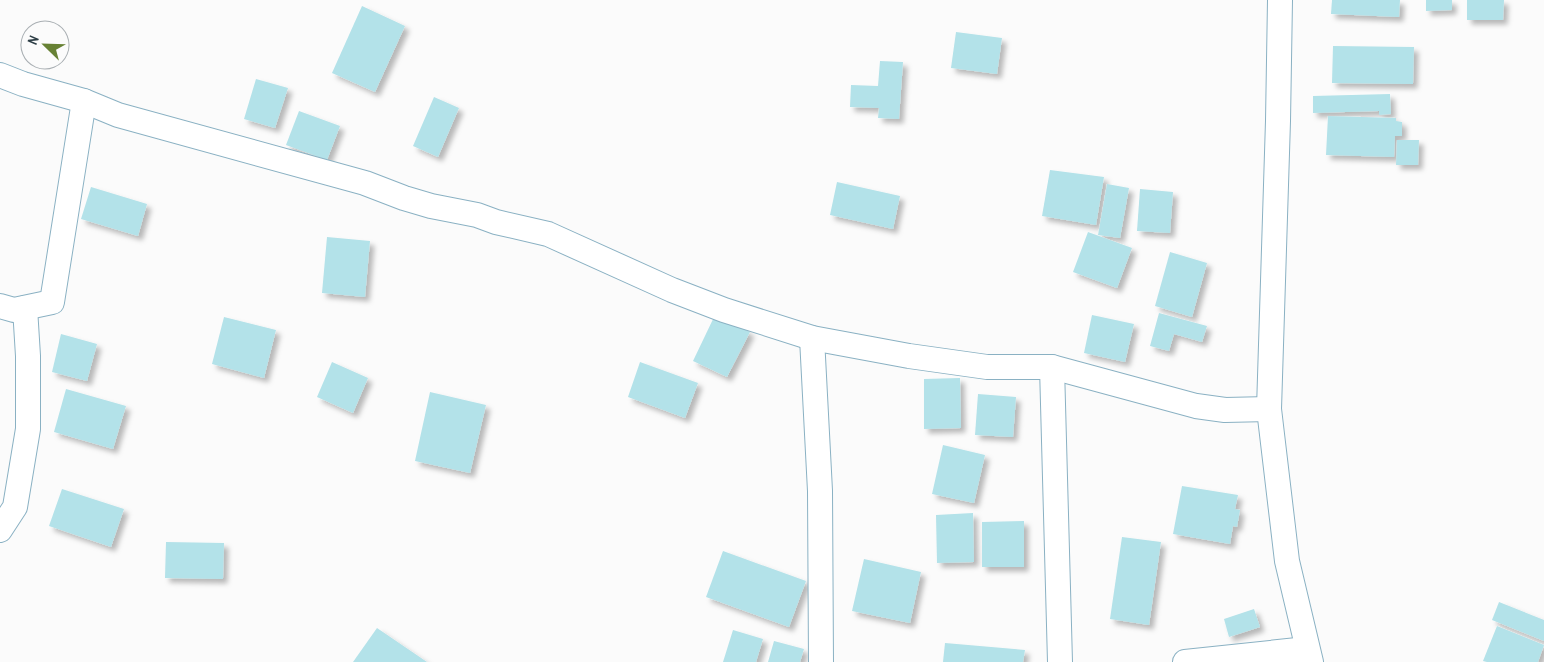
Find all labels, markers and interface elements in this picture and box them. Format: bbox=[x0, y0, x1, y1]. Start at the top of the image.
north arrow bbox=[20, 20, 70, 70]
text: N bbox=[23, 33, 43, 47]

